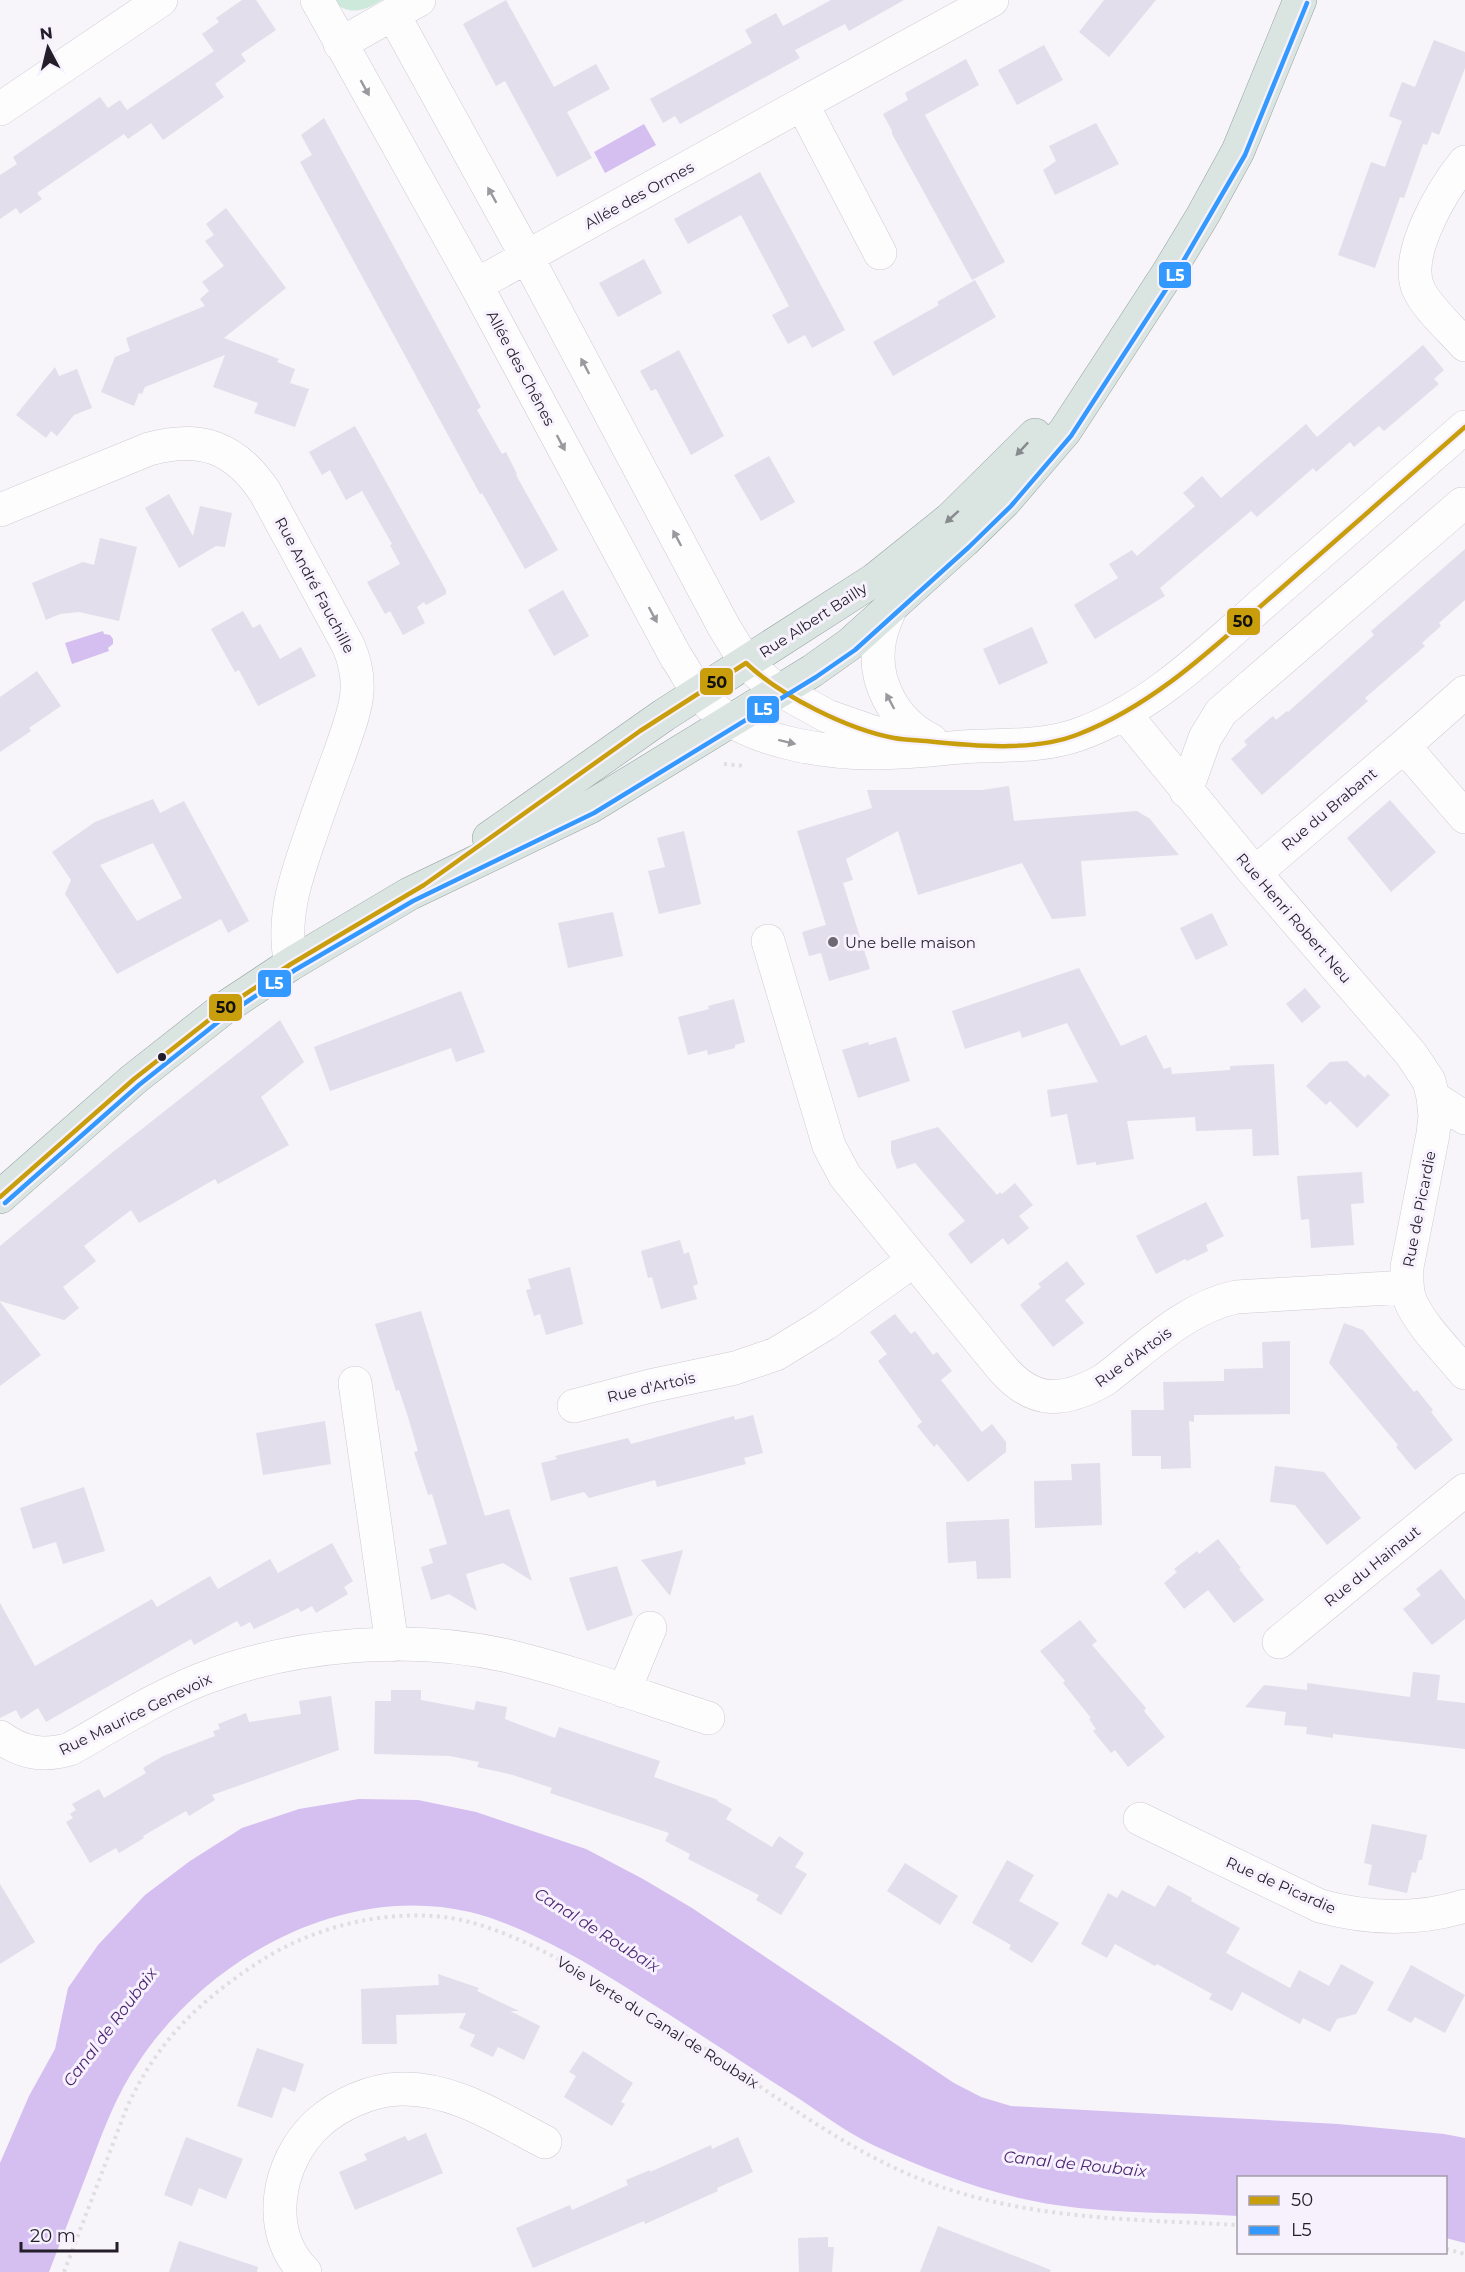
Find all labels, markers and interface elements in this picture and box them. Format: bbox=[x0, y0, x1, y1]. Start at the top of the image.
north arrow bbox=[18, 18, 78, 78]
text: N bbox=[39, 23, 54, 44]
one-way arrow bbox=[360, 80, 370, 97]
street label: Allée des Ormes bbox=[581, 157, 697, 233]
one-way arrow bbox=[487, 186, 497, 203]
line badge: L5 bbox=[1158, 261, 1192, 289]
text: L5 bbox=[1165, 266, 1185, 285]
street label: Allée des Chênes bbox=[483, 307, 559, 429]
one-way arrow bbox=[580, 358, 590, 375]
one-way arrow bbox=[556, 435, 566, 452]
one-way arrow bbox=[1016, 441, 1030, 455]
one-way arrow bbox=[945, 509, 959, 523]
street label: Rue André Fauchille bbox=[271, 514, 359, 656]
one-way arrow bbox=[672, 530, 682, 547]
street label: Rue Albert Bailly bbox=[756, 578, 871, 662]
one-way arrow bbox=[648, 606, 658, 623]
line badge: 50 bbox=[1226, 607, 1261, 636]
text: 50 bbox=[1233, 612, 1253, 631]
line badge: 50 bbox=[699, 667, 734, 696]
text: 50 bbox=[707, 673, 727, 692]
one-way arrow bbox=[885, 692, 895, 709]
line badge: L5 bbox=[746, 695, 780, 724]
text: L5 bbox=[753, 700, 773, 719]
one-way arrow bbox=[777, 738, 796, 748]
street label: Rue du Brabant bbox=[1277, 764, 1381, 854]
street label: Rue Henri Robert Neu bbox=[1232, 849, 1356, 987]
place label: Une belle maison bbox=[845, 933, 976, 952]
marker: Une belle maison bbox=[826, 935, 840, 949]
line badge: L5 bbox=[257, 969, 292, 998]
text: L5 bbox=[264, 974, 284, 993]
line badge: 50 bbox=[208, 993, 243, 1022]
text: 50 bbox=[216, 998, 236, 1017]
unlabelled marker bbox=[156, 1051, 168, 1063]
street label: Rue de Picardie bbox=[1398, 1149, 1440, 1269]
street label: Rue d'Artois bbox=[1091, 1323, 1175, 1391]
street label: Rue d'Artois bbox=[605, 1368, 697, 1406]
street label: Rue du Hainaut bbox=[1320, 1521, 1424, 1611]
street label: Rue Maurice Genevoix bbox=[56, 1669, 214, 1759]
street label: Rue de Picardie bbox=[1223, 1852, 1339, 1918]
water label: Canal de Roubaix bbox=[531, 1884, 663, 1976]
street label: Voie Verte du Canal de Roubaix bbox=[553, 1952, 763, 2092]
water label: Canal de Roubaix bbox=[59, 1964, 161, 2090]
water label: Canal de Roubaix bbox=[1003, 2147, 1148, 2181]
legend bbox=[1237, 2176, 1447, 2254]
text: 50 bbox=[1291, 2189, 1313, 2211]
scale bar bbox=[21, 2215, 117, 2253]
text: L5 bbox=[1291, 2219, 1312, 2241]
text: 20 m bbox=[30, 2225, 76, 2247]

